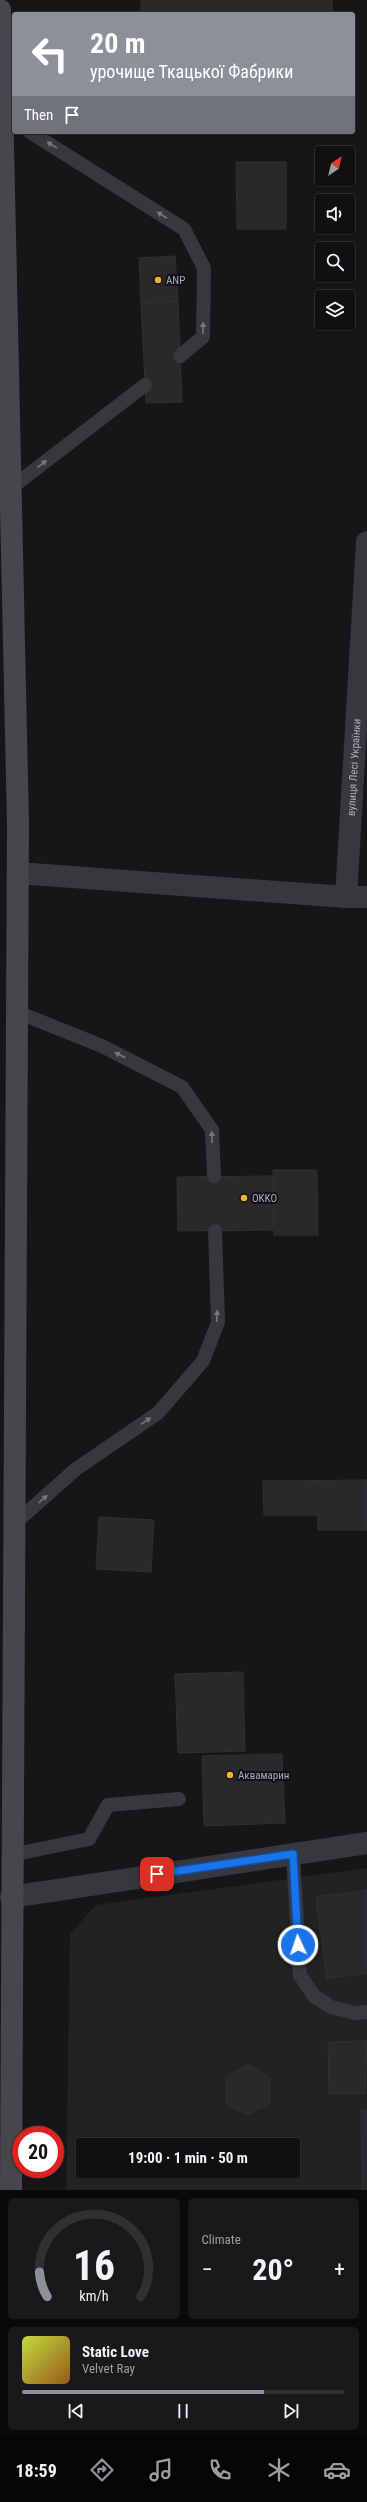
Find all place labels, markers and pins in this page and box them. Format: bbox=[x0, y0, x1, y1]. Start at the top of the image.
place label: ANP bbox=[166, 274, 185, 287]
marker: ANP bbox=[153, 275, 163, 285]
place label: OKKO bbox=[252, 1192, 277, 1205]
marker: OKKO bbox=[239, 1193, 249, 1203]
place label: Аквамарин bbox=[238, 1769, 289, 1782]
marker: Аквамарин bbox=[225, 1770, 235, 1780]
pin bbox=[140, 1857, 174, 1891]

